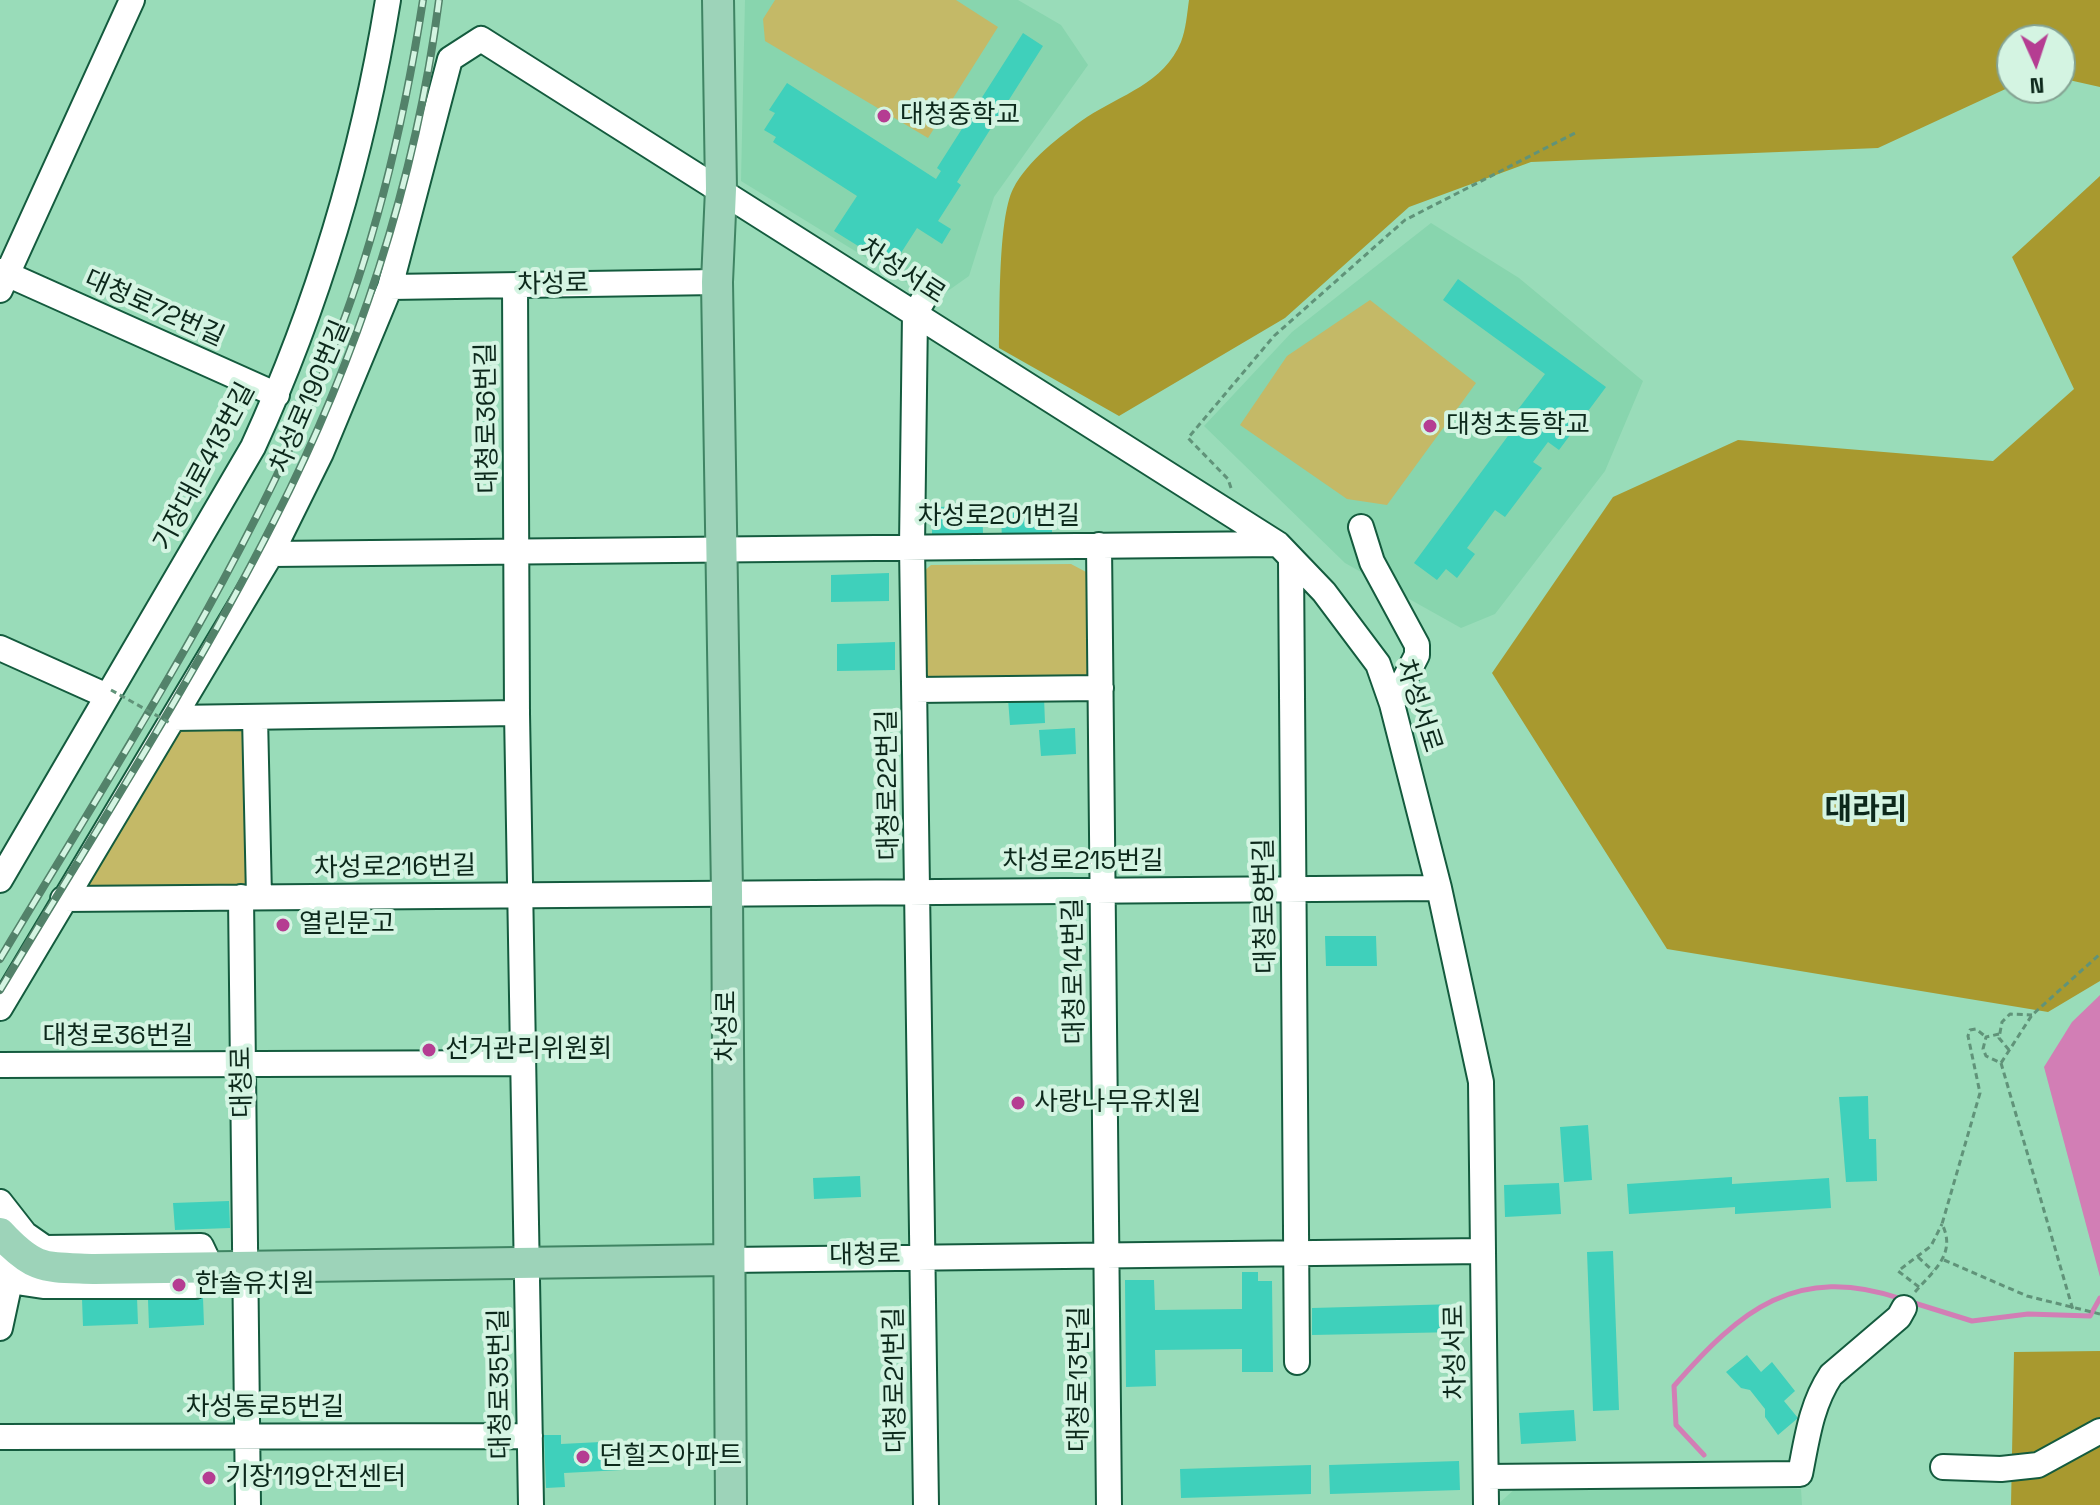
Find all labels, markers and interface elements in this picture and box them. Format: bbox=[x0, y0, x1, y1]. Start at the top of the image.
north arrow bbox=[1996, 24, 2076, 104]
text: N bbox=[2029, 72, 2045, 100]
place label: 대청중학교 bbox=[900, 100, 1020, 132]
marker: 대청중학교 bbox=[875, 107, 893, 125]
street label: 차성서로 bbox=[853, 233, 951, 311]
street label: 대청로72번길 bbox=[79, 264, 229, 354]
street label: 차성로 bbox=[517, 269, 589, 301]
street label: 차성로190번길 bbox=[265, 316, 357, 478]
street label: 대청로36번길 bbox=[471, 342, 505, 494]
street label: 기장대로413번길 bbox=[148, 378, 262, 556]
place label: 대청초등학교 bbox=[1446, 410, 1590, 442]
marker: 대청초등학교 bbox=[1421, 417, 1439, 435]
street label: 차성로201번길 bbox=[918, 501, 1080, 533]
street label: 차성서로 bbox=[1388, 656, 1448, 756]
street label: 대청로22번길 bbox=[872, 709, 906, 861]
district label: 대라리 bbox=[1825, 793, 1907, 829]
street label: 대청로8번길 bbox=[1249, 838, 1283, 974]
street label: 차성로215번길 bbox=[1002, 846, 1164, 878]
street label: 차성로216번길 bbox=[314, 851, 476, 885]
street label: 대청로14번길 bbox=[1058, 897, 1092, 1045]
place label: 열린문고 bbox=[299, 909, 395, 941]
marker: 열린문고 bbox=[274, 916, 292, 934]
street label: 차성로 bbox=[712, 990, 744, 1062]
street label: 대청로36번길 bbox=[42, 1021, 194, 1053]
place label: 선거관리위원회 bbox=[445, 1034, 612, 1066]
marker: 선거관리위원회 bbox=[420, 1041, 438, 1059]
street label: 대청로 bbox=[227, 1046, 259, 1118]
place label: 사랑나무유치원 bbox=[1034, 1087, 1201, 1119]
marker: 사랑나무유치원 bbox=[1009, 1094, 1027, 1112]
street label: 대청로 bbox=[829, 1240, 901, 1272]
place label: 한솔유치원 bbox=[195, 1269, 315, 1301]
marker: 한솔유치원 bbox=[170, 1276, 188, 1294]
street label: 차성서로 bbox=[1440, 1304, 1472, 1400]
street label: 대청로13번길 bbox=[1064, 1306, 1096, 1452]
street label: 대청로21번길 bbox=[879, 1307, 913, 1453]
street label: 대청로35번길 bbox=[484, 1308, 518, 1460]
street label: 차성동로5번길 bbox=[185, 1392, 345, 1424]
place label: 던힐즈아파트 bbox=[599, 1441, 743, 1473]
marker: 던힐즈아파트 bbox=[574, 1448, 592, 1466]
place label: 기장119안전센터 bbox=[225, 1462, 406, 1494]
marker: 기장119안전센터 bbox=[200, 1469, 218, 1487]

